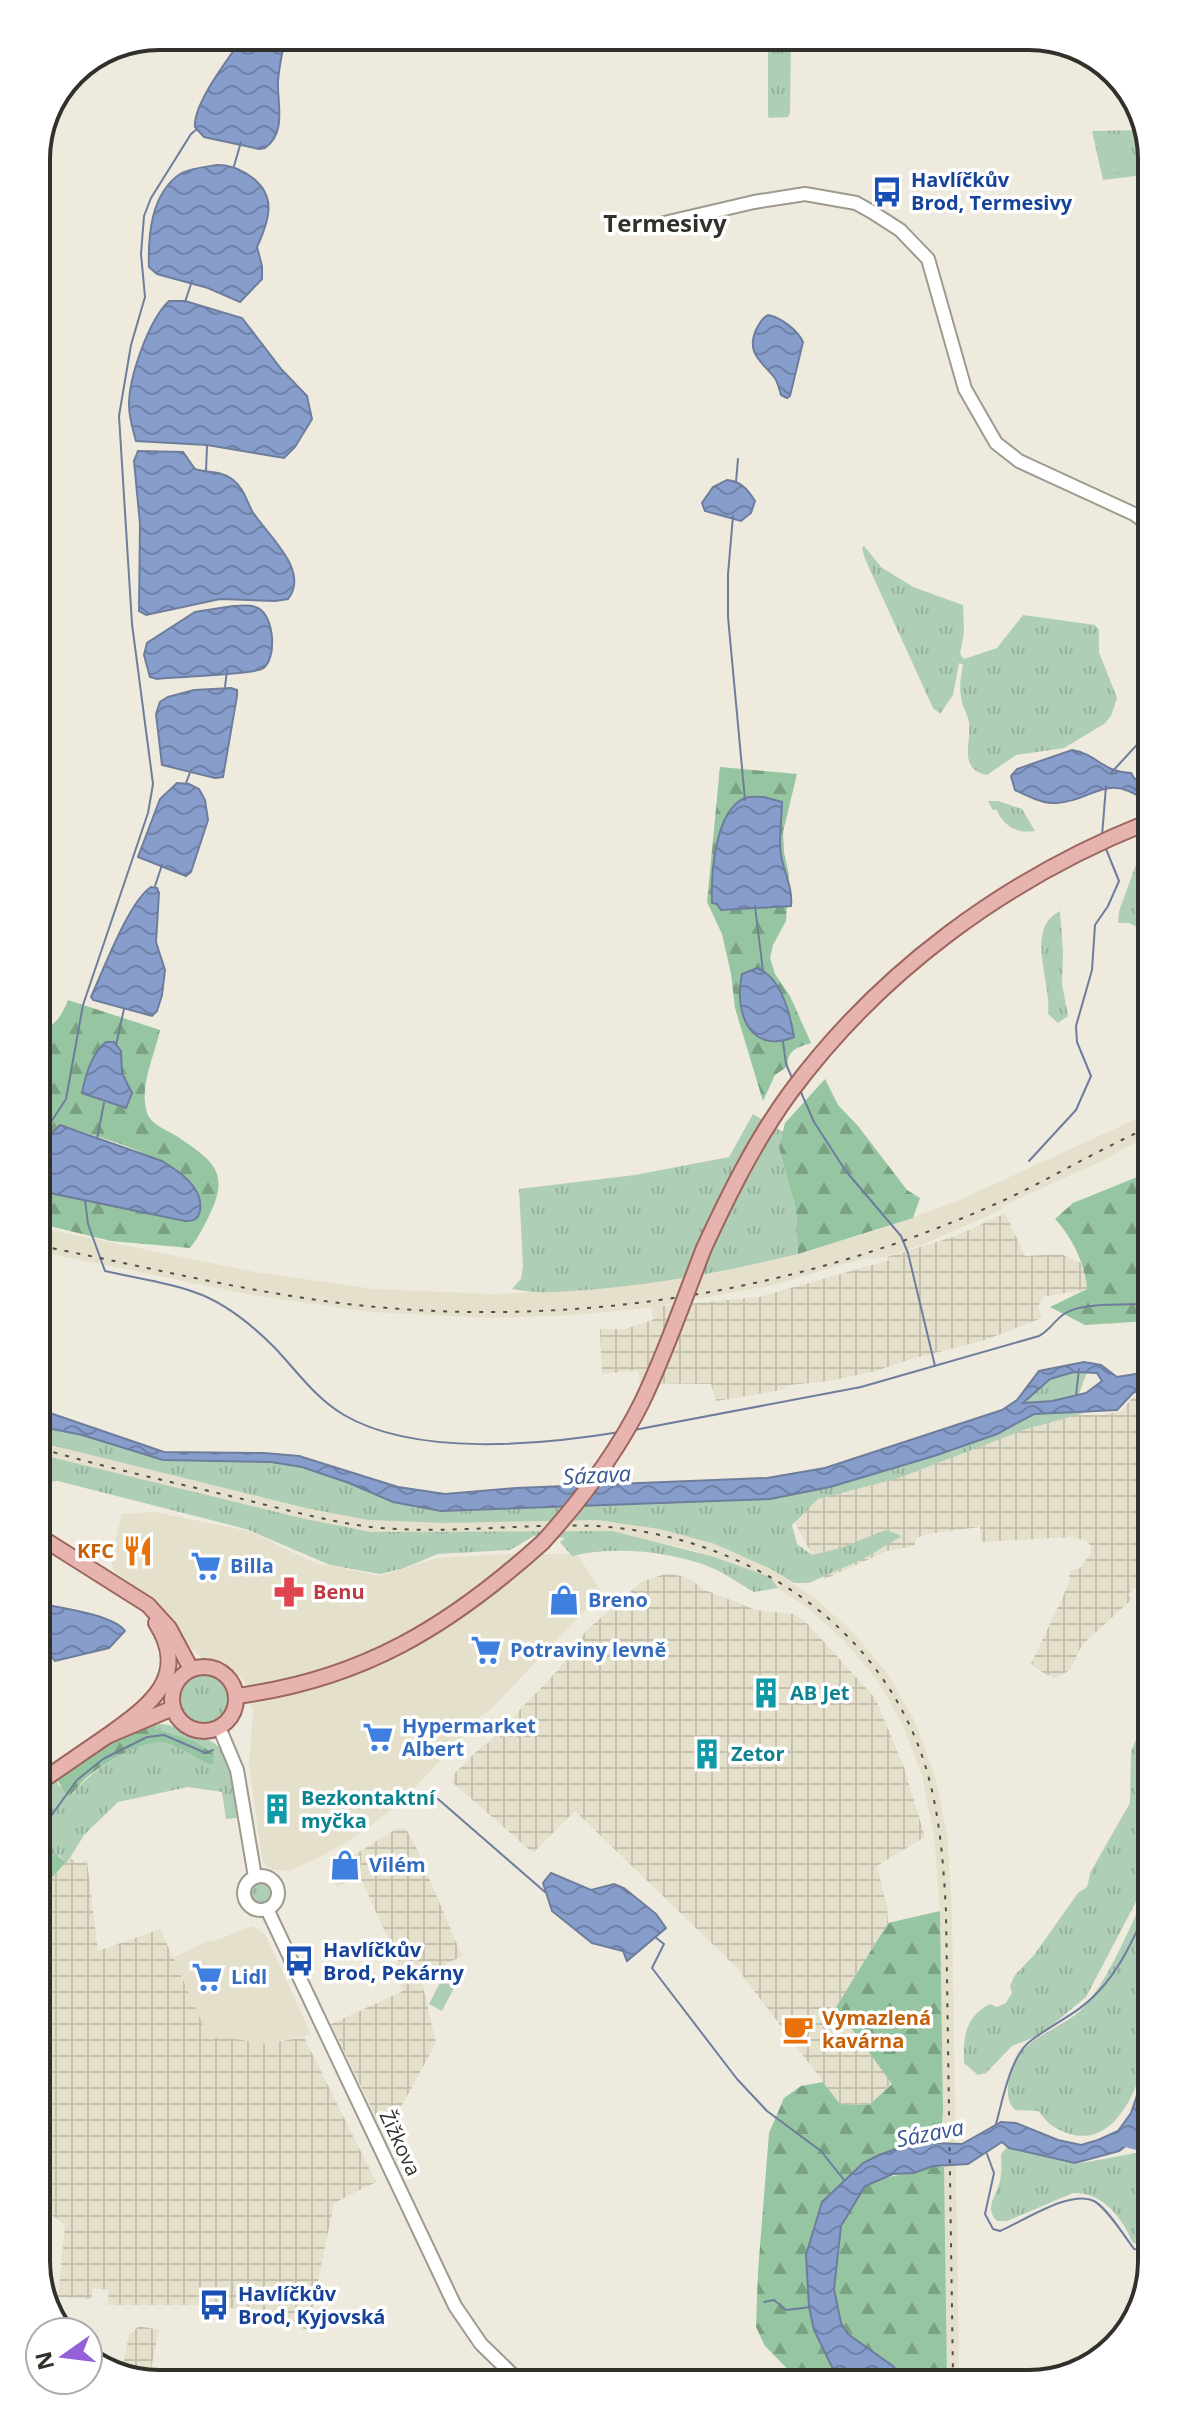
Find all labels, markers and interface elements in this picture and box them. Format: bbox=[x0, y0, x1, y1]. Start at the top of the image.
place label: Havlíčkův Brod, Termesivy bbox=[911, 166, 1073, 216]
bus stop icon: Havlíčkův Brod, Termesivy bbox=[870, 175, 904, 209]
district label: Termesivy bbox=[603, 206, 727, 239]
water label: Sázava bbox=[562, 1457, 632, 1491]
restaurant icon: KFC bbox=[121, 1534, 155, 1568]
place label: KFC bbox=[77, 1537, 114, 1564]
supermarket icon: Billa bbox=[189, 1549, 223, 1583]
place label: Billa bbox=[230, 1552, 274, 1579]
pharmacy icon: Benu bbox=[272, 1575, 306, 1609]
place label: Benu bbox=[313, 1578, 365, 1605]
shop icon: Breno bbox=[547, 1583, 581, 1617]
place label: Breno bbox=[588, 1586, 648, 1613]
supermarket icon: Potraviny levně bbox=[469, 1633, 503, 1667]
place label: Potraviny levně bbox=[510, 1636, 666, 1663]
building icon: AB Jet bbox=[749, 1676, 783, 1710]
place label: AB Jet bbox=[790, 1679, 850, 1706]
place label: Hypermarket Albert bbox=[402, 1712, 536, 1762]
supermarket icon: Hypermarket Albert bbox=[361, 1720, 395, 1754]
building icon: Zetor bbox=[690, 1737, 724, 1771]
place label: Zetor bbox=[731, 1740, 785, 1767]
place label: Bezkontaktní myčka bbox=[301, 1784, 436, 1834]
building icon: Bezkontaktní myčka bbox=[260, 1792, 294, 1826]
shop icon: Vilém bbox=[328, 1848, 362, 1882]
place label: Vilém bbox=[369, 1851, 426, 1878]
place label: Havlíčkův Brod, Pekárny bbox=[323, 1936, 465, 1986]
bus stop icon: Havlíčkův Brod, Pekárny bbox=[282, 1944, 316, 1978]
supermarket icon: Lidl bbox=[190, 1960, 224, 1994]
place label: Lidl bbox=[231, 1963, 267, 1990]
place label: Vymazlená kavárna bbox=[822, 2004, 931, 2054]
cafe icon: Vymazlená kavárna bbox=[781, 2012, 815, 2046]
street label: Žižkova bbox=[374, 2106, 427, 2180]
water label: Sázava bbox=[893, 2111, 966, 2153]
place label: Havlíčkův Brod, Kyjovská bbox=[238, 2280, 385, 2330]
bus stop icon: Havlíčkův Brod, Kyjovská bbox=[197, 2288, 231, 2322]
north arrow bbox=[24, 2316, 104, 2396]
text: N bbox=[27, 2349, 60, 2373]

